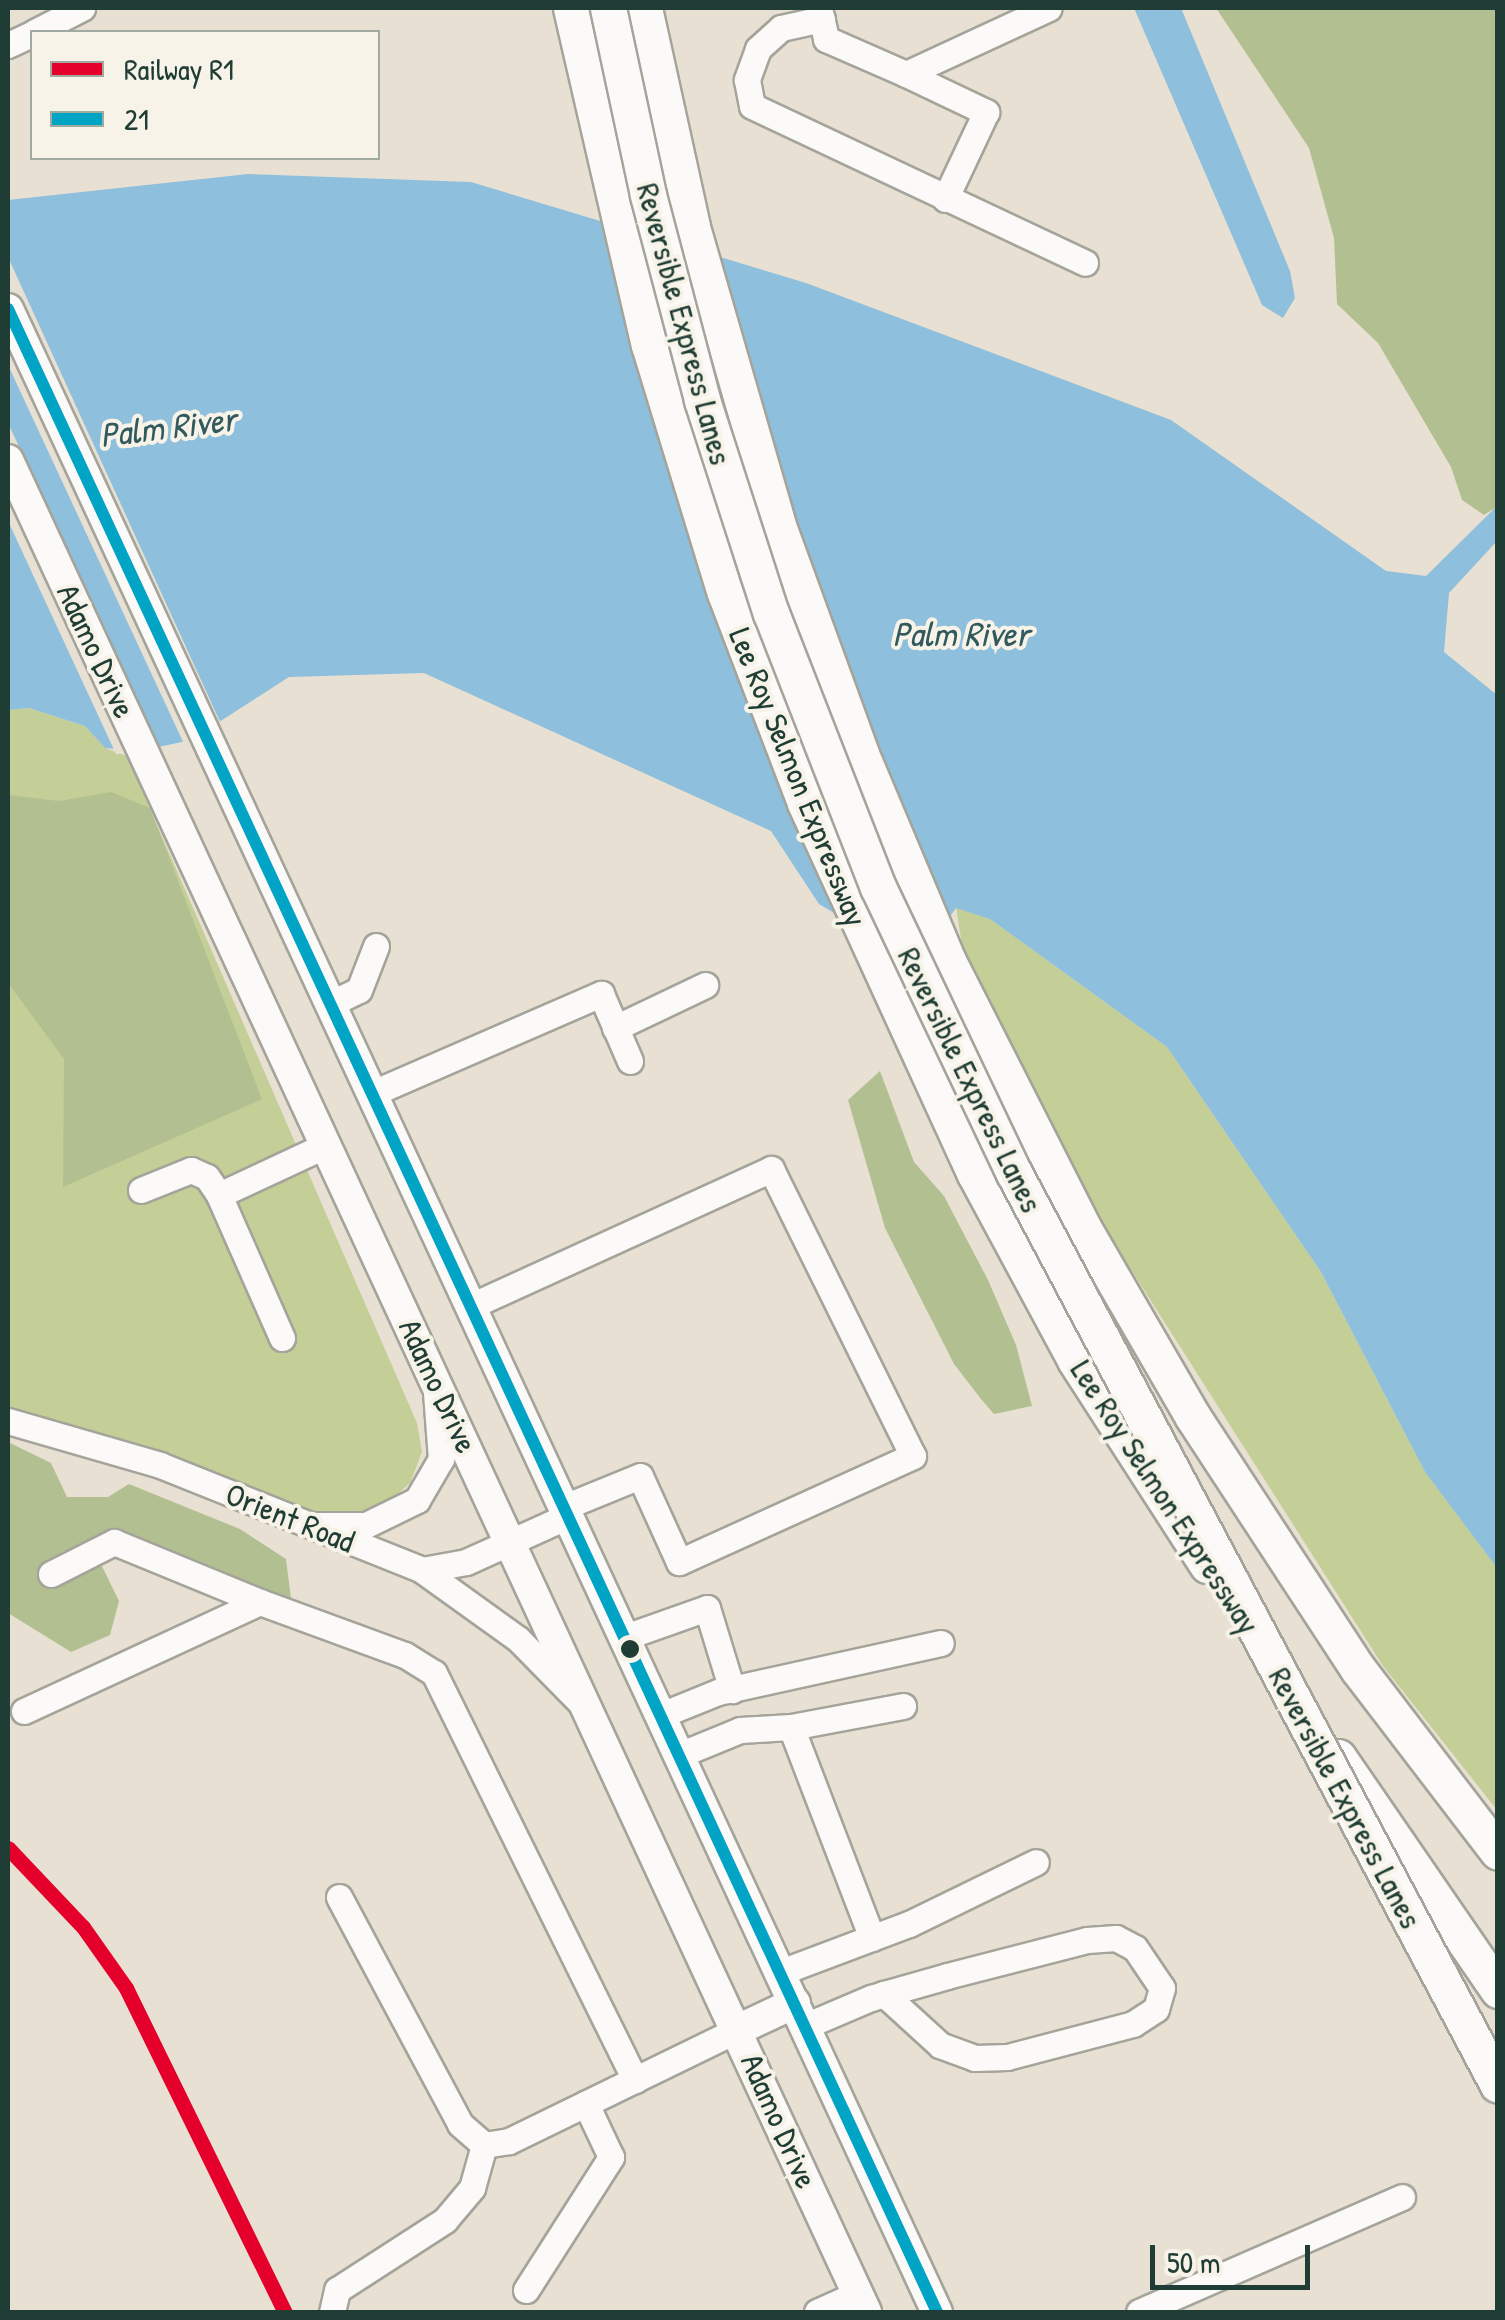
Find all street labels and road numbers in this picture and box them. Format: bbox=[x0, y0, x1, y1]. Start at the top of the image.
street label: Reversible Express Lanes bbox=[628, 179, 740, 469]
street label: Adamo Drive bbox=[48, 578, 144, 724]
street label: Lee Roy Selmon Expressway bbox=[721, 622, 875, 932]
street label: Reversible Express Lanes bbox=[889, 941, 1051, 1219]
street label: Adamo Drive bbox=[390, 1313, 486, 1459]
street label: Lee Roy Selmon Expressway bbox=[1062, 1353, 1268, 1641]
street label: Orient Road bbox=[220, 1475, 360, 1561]
street label: Reversible Express Lanes bbox=[1260, 1661, 1430, 1935]
street label: Adamo Drive bbox=[732, 2048, 826, 2194]

